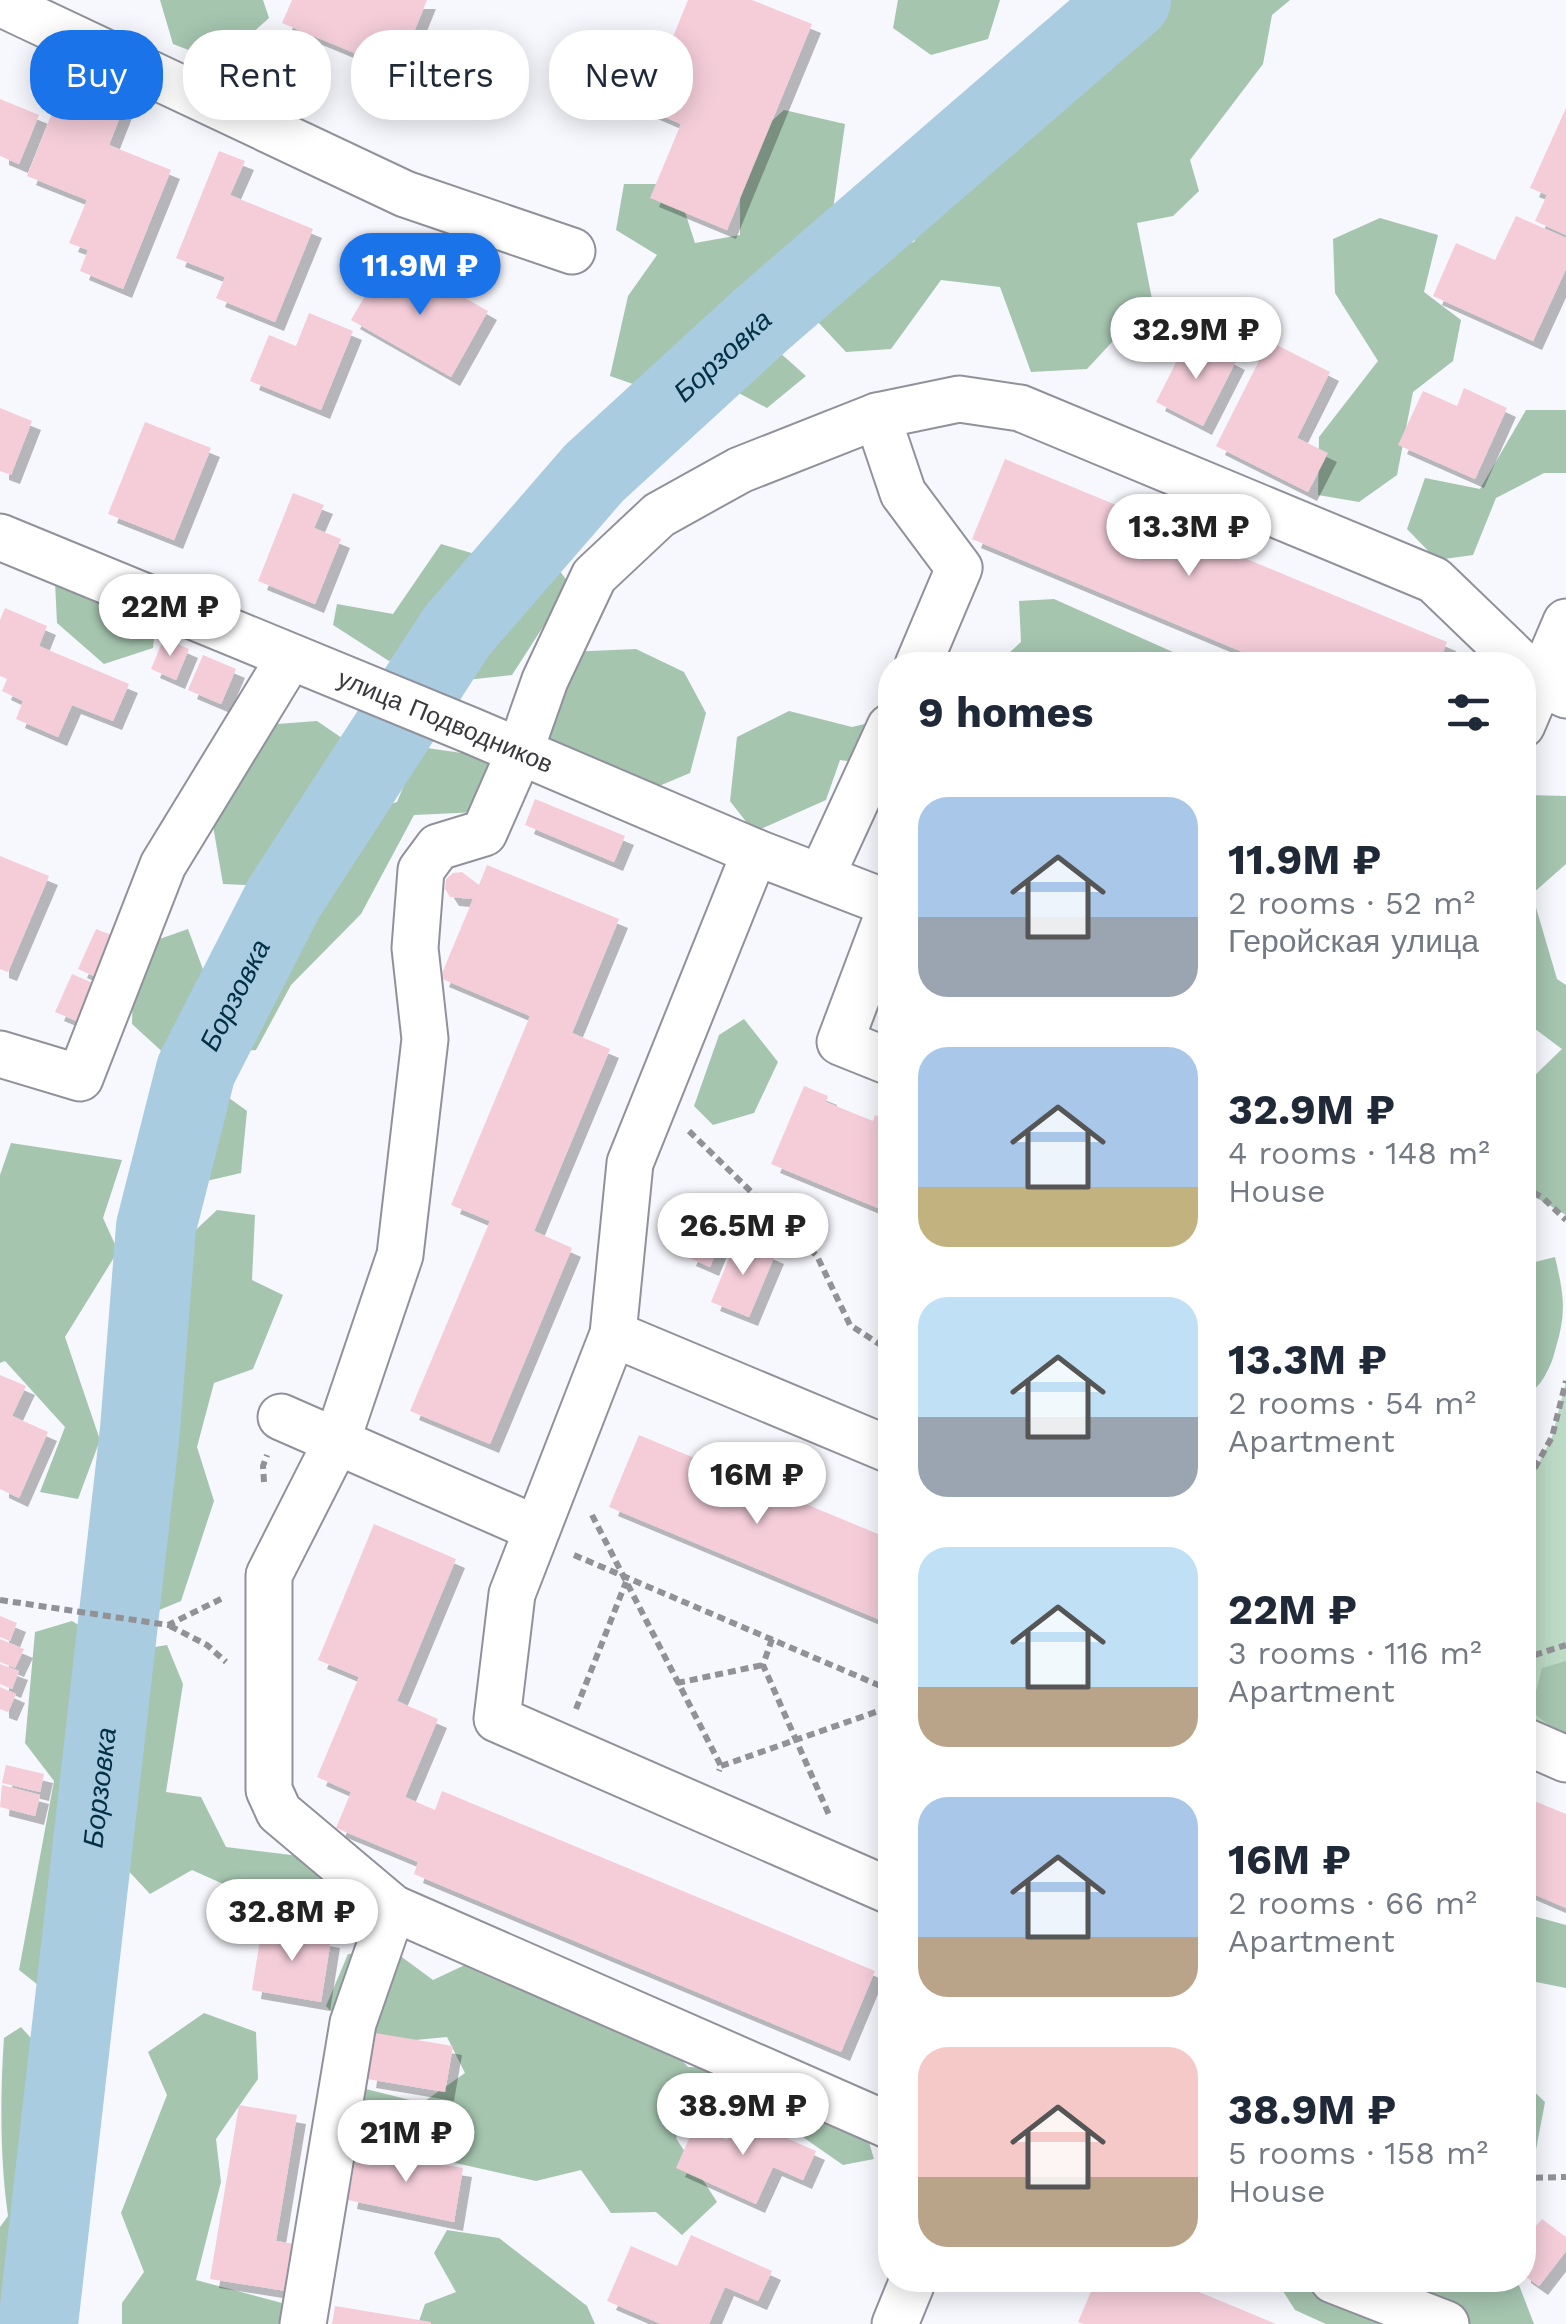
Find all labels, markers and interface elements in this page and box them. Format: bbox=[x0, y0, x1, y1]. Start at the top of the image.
chip: Buy bbox=[30, 30, 163, 120]
chip: Rent bbox=[183, 30, 331, 120]
chip: Filters bbox=[351, 30, 529, 120]
chip: New bbox=[549, 30, 693, 120]
pin: 11.9M ₽ bbox=[328, 233, 512, 318]
text: 11.9M ₽ bbox=[362, 246, 478, 284]
pin: 32.9M ₽ bbox=[1104, 297, 1288, 382]
water label: Борзовка bbox=[667, 303, 778, 409]
text: 32.9M ₽ bbox=[1132, 310, 1260, 348]
pin: 13.3M ₽ bbox=[1097, 494, 1281, 579]
text: 13.3M ₽ bbox=[1128, 507, 1250, 545]
pin: 22M ₽ bbox=[100, 574, 240, 659]
text: 22M ₽ bbox=[121, 587, 219, 625]
street label: улица Подводников bbox=[334, 664, 557, 779]
icon: filters bbox=[1441, 685, 1496, 740]
text: 9 homes bbox=[918, 688, 1093, 737]
text: 11.9M ₽ bbox=[1228, 835, 1381, 884]
icon: home bbox=[998, 837, 1118, 957]
text: 2 rooms · 52 m² bbox=[1228, 884, 1475, 922]
text: Геройская улица bbox=[1228, 922, 1479, 960]
water label: Борзовка bbox=[193, 934, 277, 1056]
text: 32.9M ₽ bbox=[1228, 1085, 1395, 1134]
icon: home bbox=[998, 1087, 1118, 1207]
text: 4 rooms · 148 m² bbox=[1228, 1134, 1490, 1172]
text: House bbox=[1228, 1172, 1326, 1210]
pin: 26.5M ₽ bbox=[651, 1193, 835, 1278]
text: 26.5M ₽ bbox=[679, 1206, 807, 1244]
text: 13.3M ₽ bbox=[1228, 1335, 1387, 1384]
icon: home bbox=[998, 1337, 1118, 1457]
text: 2 rooms · 54 m² bbox=[1228, 1384, 1476, 1422]
text: Apartment bbox=[1228, 1422, 1395, 1460]
pin: 16M ₽ bbox=[687, 1442, 827, 1527]
text: 16M ₽ bbox=[710, 1455, 804, 1493]
text: 22M ₽ bbox=[1228, 1585, 1357, 1634]
icon: home bbox=[998, 1587, 1118, 1707]
text: 3 rooms · 116 m² bbox=[1228, 1634, 1482, 1672]
text: Apartment bbox=[1228, 1672, 1395, 1710]
water label: Борзовка bbox=[76, 1726, 123, 1849]
text: 16M ₽ bbox=[1228, 1835, 1351, 1884]
icon: home bbox=[998, 1837, 1118, 1957]
pin: 32.8M ₽ bbox=[200, 1879, 384, 1964]
text: 2 rooms · 66 m² bbox=[1228, 1884, 1477, 1922]
text: 32.8M ₽ bbox=[228, 1892, 356, 1930]
text: Apartment bbox=[1228, 1922, 1395, 1960]
pin: 38.9M ₽ bbox=[651, 2073, 835, 2158]
text: 38.9M ₽ bbox=[1228, 2085, 1396, 2134]
text: 38.9M ₽ bbox=[679, 2086, 807, 2124]
icon: home bbox=[998, 2087, 1118, 2207]
pin: 21M ₽ bbox=[336, 2100, 476, 2185]
text: 21M ₽ bbox=[359, 2113, 453, 2151]
text: 5 rooms · 158 m² bbox=[1228, 2134, 1488, 2172]
text: House bbox=[1228, 2172, 1326, 2210]

